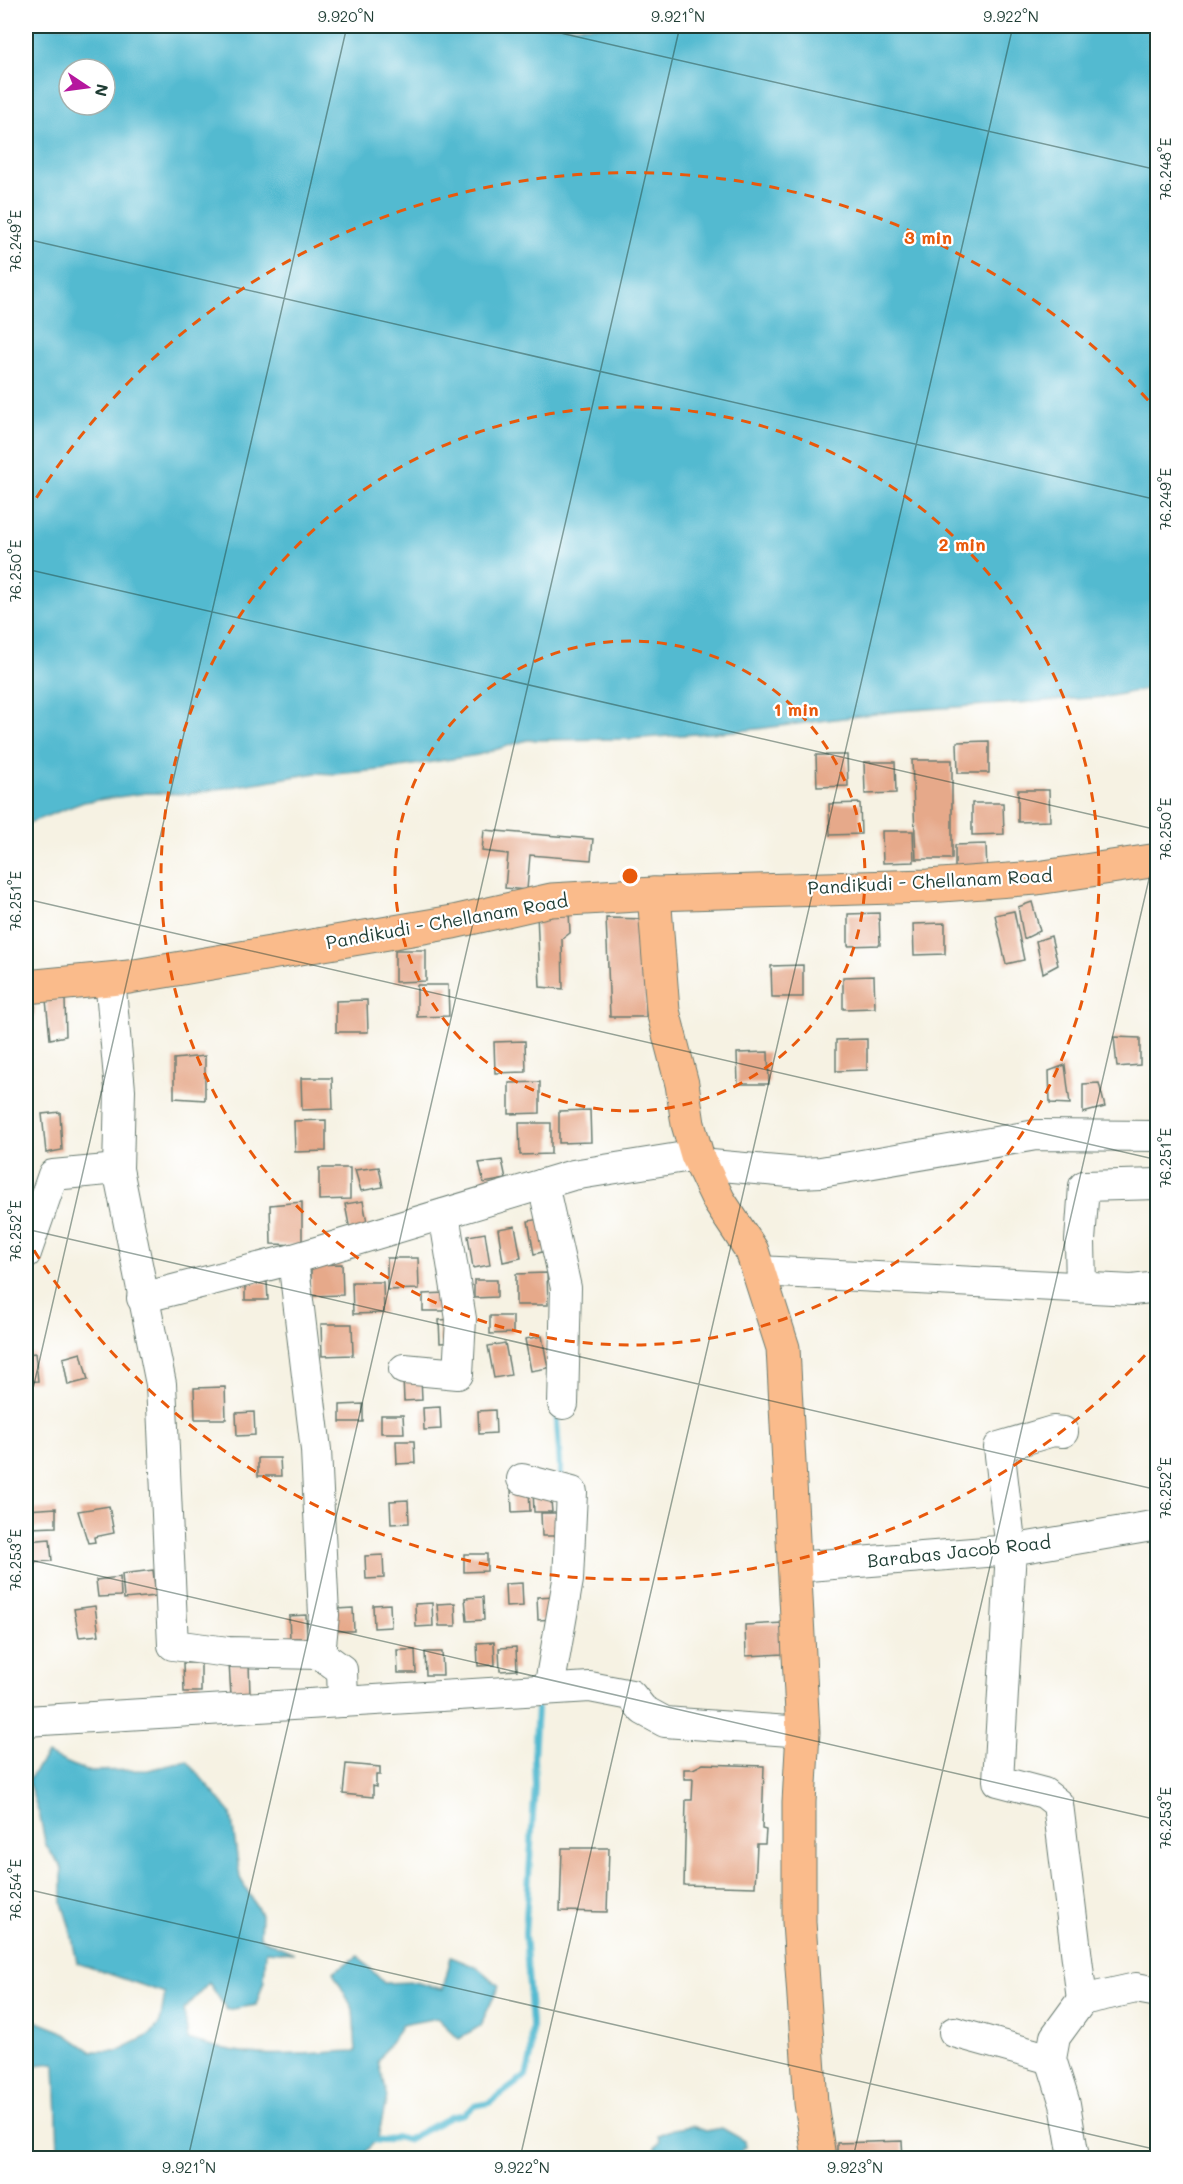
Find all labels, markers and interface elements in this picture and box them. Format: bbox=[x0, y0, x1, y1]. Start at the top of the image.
text: 9.920°N bbox=[318, 6, 374, 26]
text: 9.921°N bbox=[651, 6, 705, 26]
text: 9.922°N bbox=[983, 6, 1039, 26]
north arrow bbox=[57, 57, 117, 117]
text: N bbox=[91, 82, 114, 99]
text: 76.248°E bbox=[1155, 137, 1175, 200]
text: 76.249°E bbox=[5, 209, 25, 272]
text: 3 min bbox=[904, 225, 952, 249]
text: 76.249°E bbox=[1155, 467, 1175, 530]
text: 2 min bbox=[938, 532, 986, 556]
text: 76.250°E bbox=[5, 539, 25, 602]
text: 1 min bbox=[773, 697, 819, 721]
text: 76.250°E bbox=[1155, 797, 1175, 860]
street label: Pandikudi - Chellanam Road bbox=[807, 863, 1053, 899]
centre of rings bbox=[620, 866, 640, 886]
text: 76.251°E bbox=[5, 871, 25, 931]
street label: Pandikudi - Chellanam Road bbox=[324, 888, 570, 954]
text: 76.251°E bbox=[1155, 1128, 1175, 1188]
text: 76.252°E bbox=[5, 1200, 25, 1262]
text: 76.252°E bbox=[1155, 1457, 1175, 1519]
text: 76.253°E bbox=[5, 1529, 25, 1591]
street label: Barabas Jacob Road bbox=[866, 1529, 1052, 1573]
text: 76.253°E bbox=[1155, 1787, 1175, 1849]
text: 76.254°E bbox=[5, 1859, 25, 1921]
text: 9.921°N bbox=[162, 2157, 216, 2177]
text: 9.922°N bbox=[494, 2157, 550, 2177]
text: 9.923°N bbox=[827, 2157, 883, 2177]

